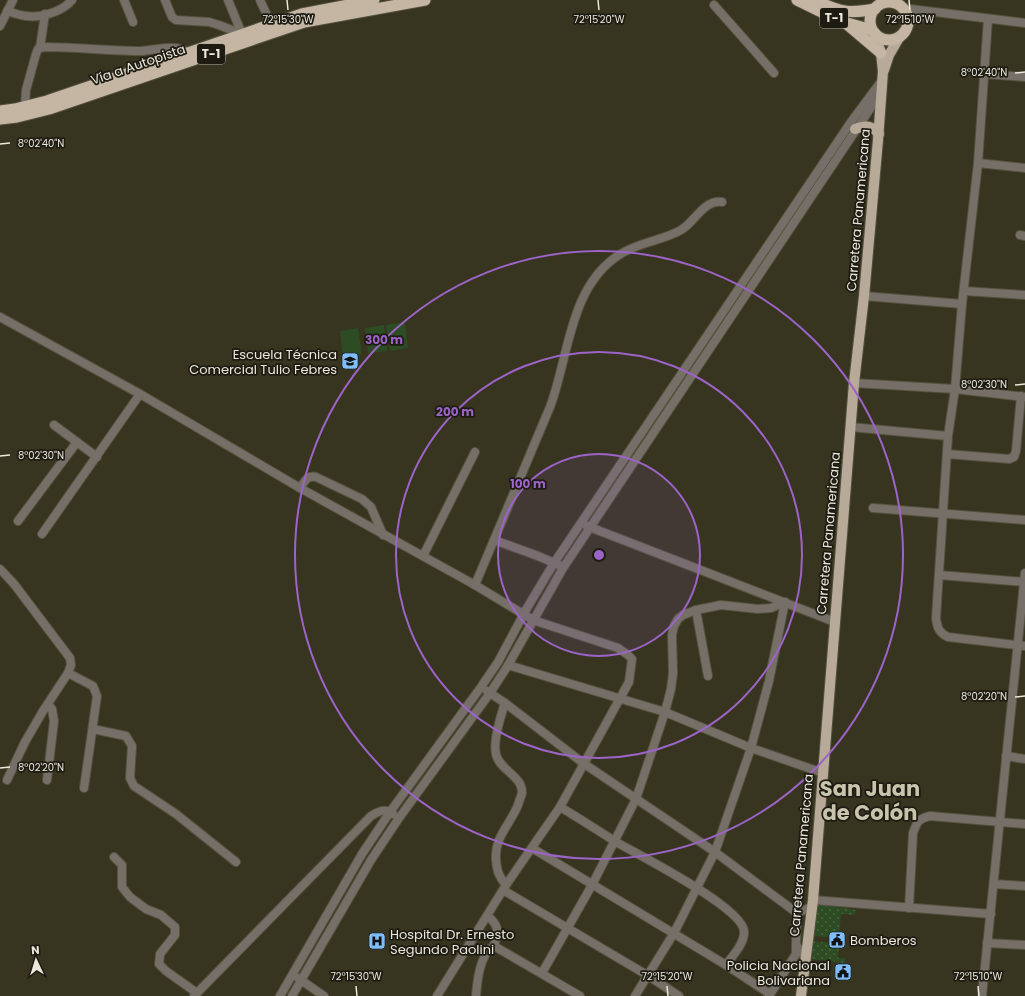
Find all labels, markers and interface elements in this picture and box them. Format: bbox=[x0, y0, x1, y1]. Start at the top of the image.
road number: T-1 bbox=[820, 8, 848, 28]
text: 72°15'30"W bbox=[262, 12, 314, 27]
text: 72°15'20"W bbox=[573, 12, 625, 27]
text: 72°15'10"W bbox=[886, 12, 935, 27]
street label: Vía a Autopista bbox=[88, 39, 188, 90]
road number: T-1 bbox=[197, 44, 225, 64]
text: 8°02'40"N bbox=[961, 65, 1007, 80]
street label: Carretera Panamericana bbox=[842, 128, 875, 292]
text: 8°02'40"N bbox=[18, 136, 64, 151]
text: 300 m bbox=[365, 331, 403, 348]
place label: Escuela Técnica Comercial Tulio Febres bbox=[189, 345, 337, 379]
school or university icon: Escuela Técnica Comercial Tulio Febres bbox=[340, 351, 360, 371]
text: 8°02'30"N bbox=[961, 377, 1007, 392]
text: 200 m bbox=[436, 403, 474, 420]
text: 8°02'30"N bbox=[18, 448, 64, 463]
street label: Carretera Panamericana bbox=[812, 451, 845, 615]
text: 100 m bbox=[510, 475, 546, 492]
centre of rings bbox=[592, 548, 606, 562]
text: 8°02'20"N bbox=[961, 689, 1007, 704]
text: 8°02'20"N bbox=[18, 760, 64, 775]
street label: Carretera Panamericana bbox=[785, 773, 818, 937]
district label: San Juan de Colón bbox=[820, 774, 920, 827]
place label: Hospital Dr. Ernesto Segundo Paolini bbox=[390, 925, 514, 959]
public building icon: Bomberos bbox=[827, 930, 847, 950]
hospital icon: Hospital Dr. Ernesto Segundo Paolini bbox=[367, 931, 387, 951]
place label: Bomberos bbox=[850, 931, 917, 950]
north arrow bbox=[16, 940, 56, 980]
text: N bbox=[31, 942, 40, 958]
place label: Policia Nacional Bolivariana bbox=[727, 956, 830, 990]
public building icon: Policia Nacional Bolivariana bbox=[833, 962, 853, 982]
text: 72°15'30"W bbox=[330, 969, 382, 984]
text: 72°15'20"W bbox=[641, 969, 693, 984]
text: 72°15'10"W bbox=[954, 969, 1003, 984]

